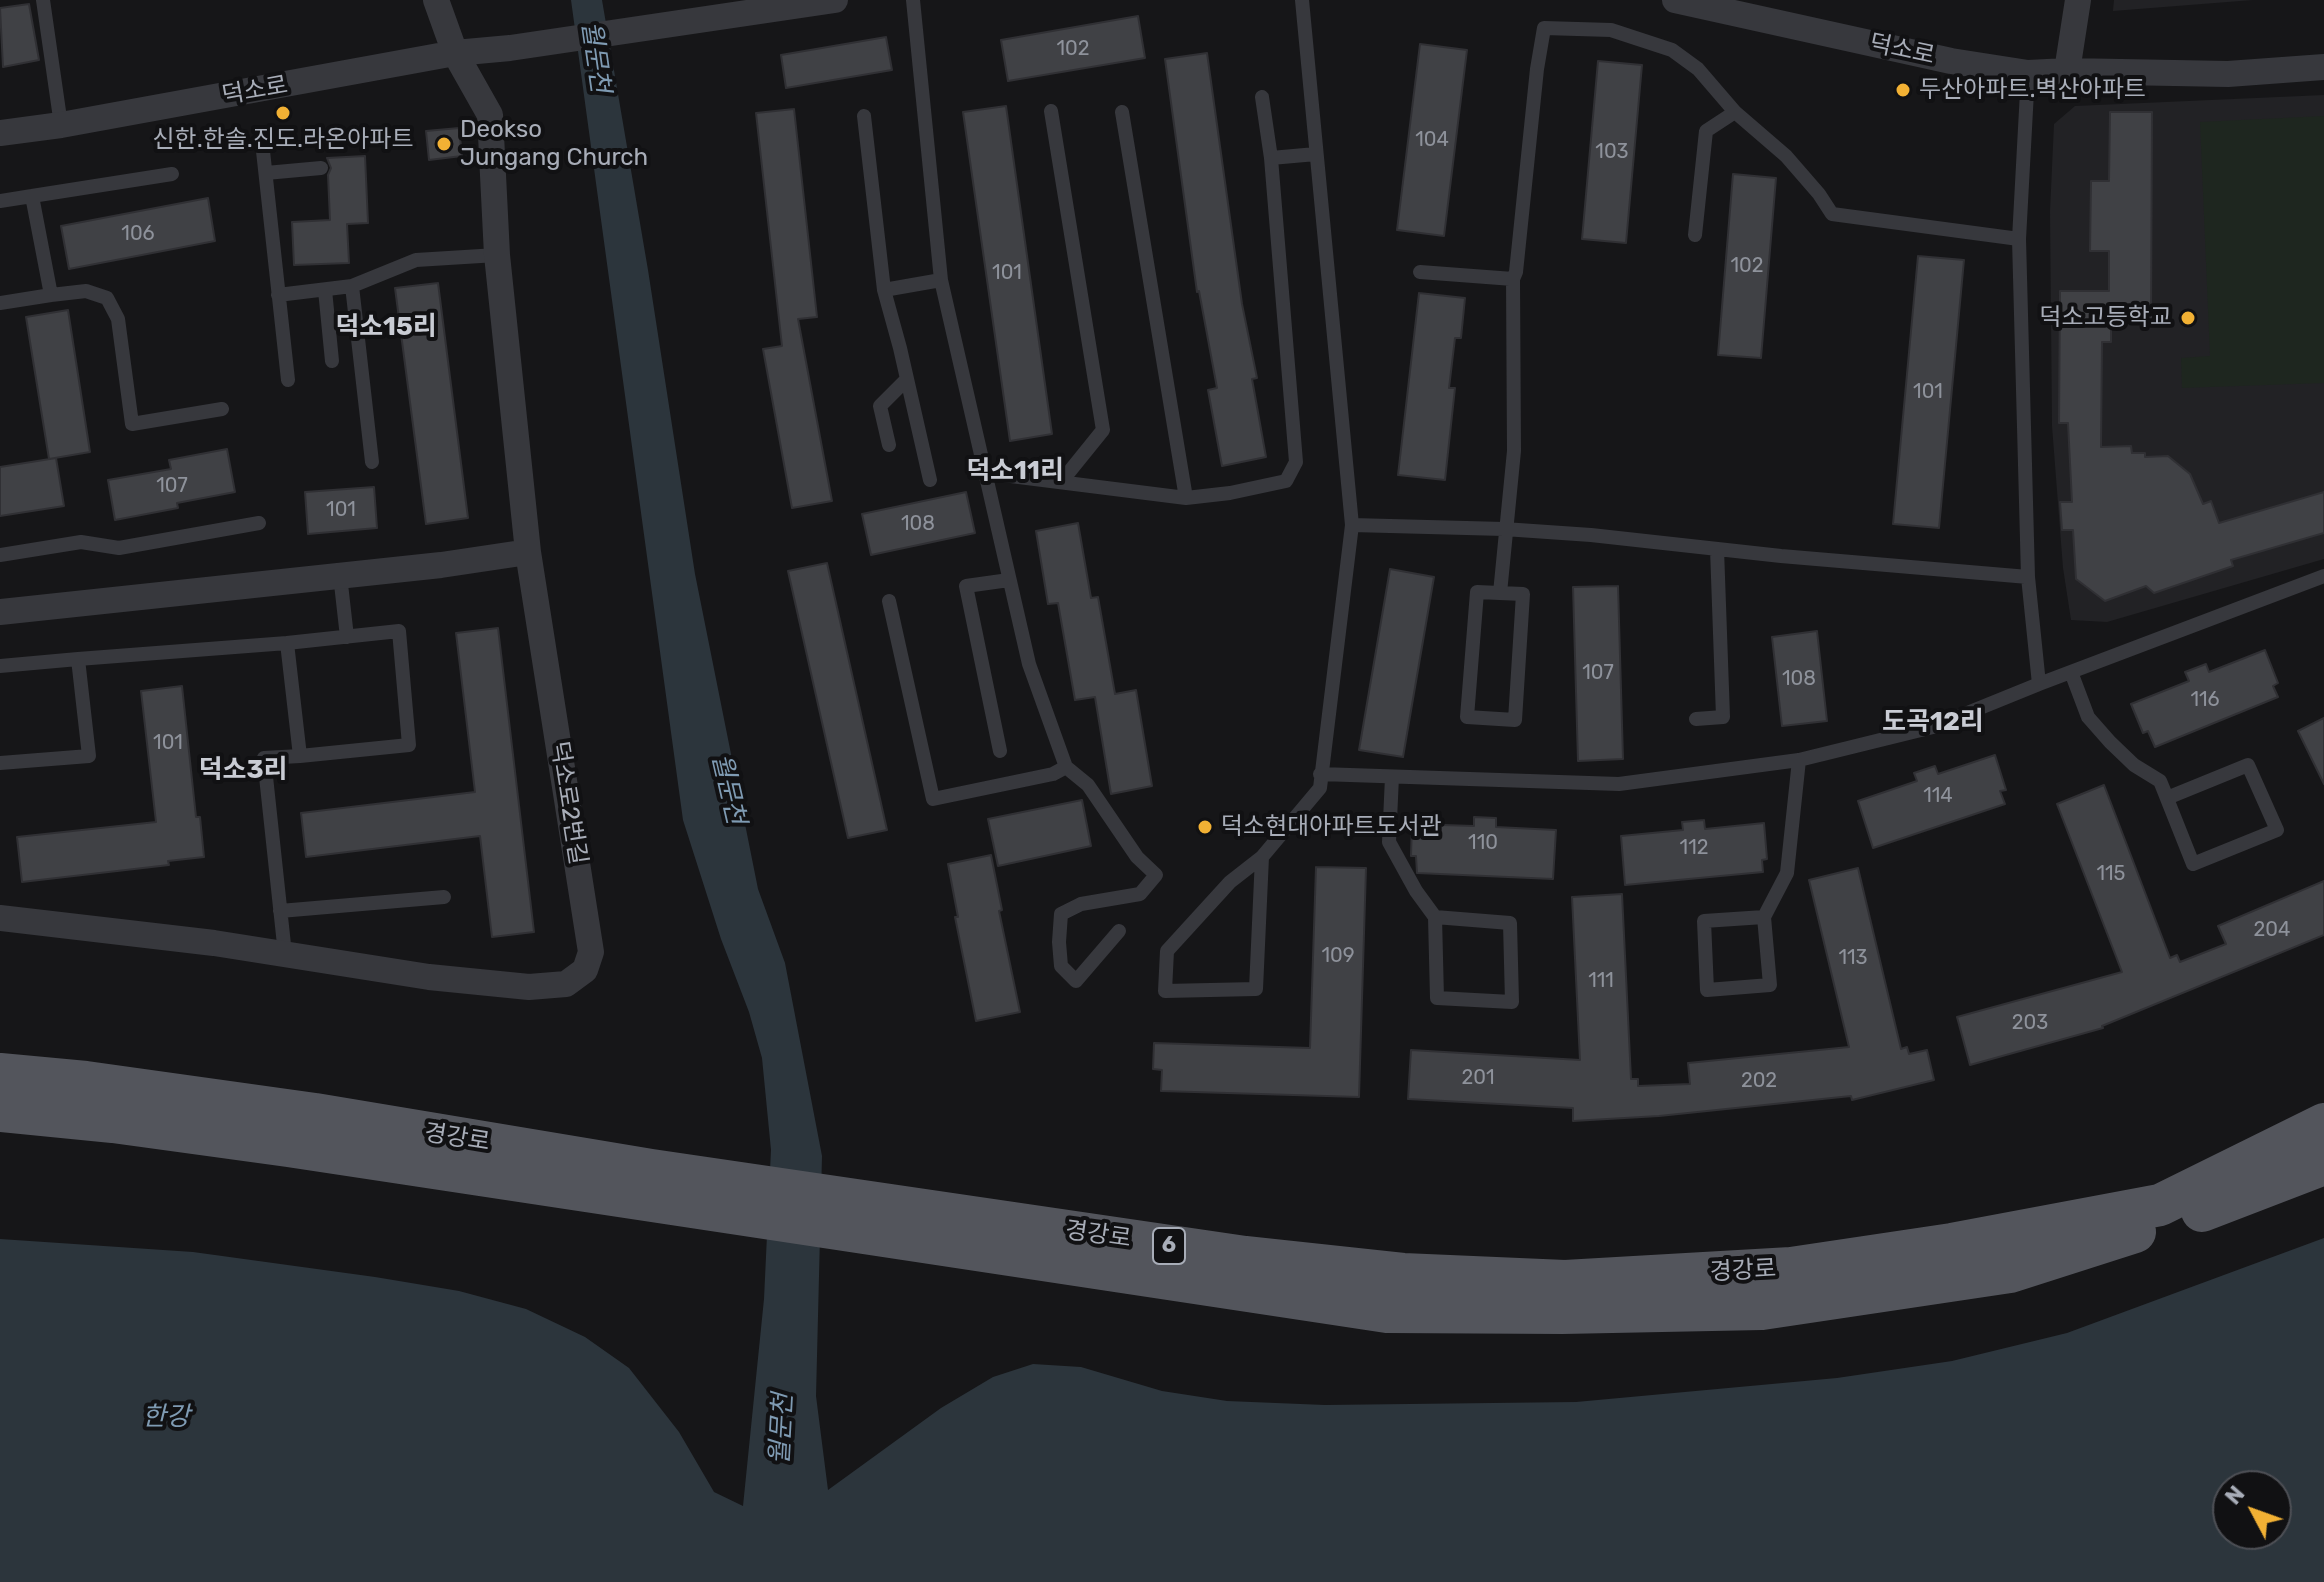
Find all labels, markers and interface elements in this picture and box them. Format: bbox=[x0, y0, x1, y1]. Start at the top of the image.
water label: 월문천 bbox=[575, 19, 615, 95]
street label: 덕소로 bbox=[1867, 29, 1937, 71]
house number: 102 bbox=[1057, 37, 1089, 61]
street label: 덕소로 bbox=[220, 71, 290, 111]
place label: 두산아파트.벽산아파트 bbox=[1919, 76, 2146, 104]
marker: 두산아파트.벽산아파트 bbox=[1894, 81, 1912, 99]
marker: 신한.한솔.진도.라온아파트 bbox=[274, 104, 292, 122]
place label: Deokso Jungang Church bbox=[460, 116, 648, 172]
place label: 신한.한솔.진도.라온아파트 bbox=[152, 126, 414, 154]
house number: 104 bbox=[1415, 128, 1449, 152]
marker: Deokso Jungang Church bbox=[435, 135, 453, 153]
house number: 103 bbox=[1595, 140, 1629, 164]
house number: 106 bbox=[121, 222, 155, 246]
house number: 102 bbox=[1731, 254, 1763, 278]
house number: 101 bbox=[992, 261, 1022, 285]
place label: 덕소고등학교 bbox=[2040, 304, 2172, 332]
marker: 덕소고등학교 bbox=[2179, 309, 2197, 327]
district label: 덕소15리 bbox=[335, 311, 437, 343]
house number: 101 bbox=[1913, 380, 1943, 404]
district label: 덕소11리 bbox=[966, 455, 1064, 487]
house number: 107 bbox=[156, 474, 188, 498]
house number: 101 bbox=[326, 498, 356, 522]
house number: 108 bbox=[901, 512, 935, 536]
house number: 107 bbox=[1582, 661, 1614, 685]
house number: 108 bbox=[1782, 667, 1816, 691]
house number: 116 bbox=[2190, 688, 2220, 712]
district label: 도곡12리 bbox=[1882, 706, 1984, 738]
house number: 101 bbox=[153, 731, 183, 755]
street label: 덕소로2번길 bbox=[544, 739, 592, 867]
water label: 월문천 bbox=[705, 751, 751, 827]
district label: 덕소3리 bbox=[199, 754, 287, 786]
house number: 114 bbox=[1923, 784, 1953, 808]
place label: 덕소현대아파트도서관 bbox=[1221, 813, 1442, 841]
marker: 덕소현대아파트도서관 bbox=[1196, 818, 1214, 836]
house number: 110 bbox=[1468, 831, 1498, 855]
house number: 112 bbox=[1680, 836, 1708, 860]
house number: 115 bbox=[2097, 862, 2125, 886]
house number: 204 bbox=[2254, 918, 2290, 942]
house number: 109 bbox=[1321, 944, 1355, 968]
house number: 113 bbox=[1838, 946, 1868, 970]
house number: 111 bbox=[1588, 969, 1614, 993]
house number: 203 bbox=[2012, 1011, 2048, 1035]
house number: 201 bbox=[1462, 1066, 1494, 1090]
house number: 202 bbox=[1741, 1069, 1777, 1093]
street label: 경강로 bbox=[422, 1119, 492, 1157]
street label: 경강로 bbox=[1063, 1216, 1133, 1254]
road number: 6 bbox=[1153, 1228, 1185, 1264]
street label: 경강로 bbox=[1709, 1255, 1777, 1287]
water label: 월문천 bbox=[765, 1392, 799, 1466]
water label: 한강 bbox=[142, 1401, 190, 1433]
north arrow bbox=[2212, 1470, 2292, 1550]
text: N bbox=[2220, 1480, 2250, 1510]

